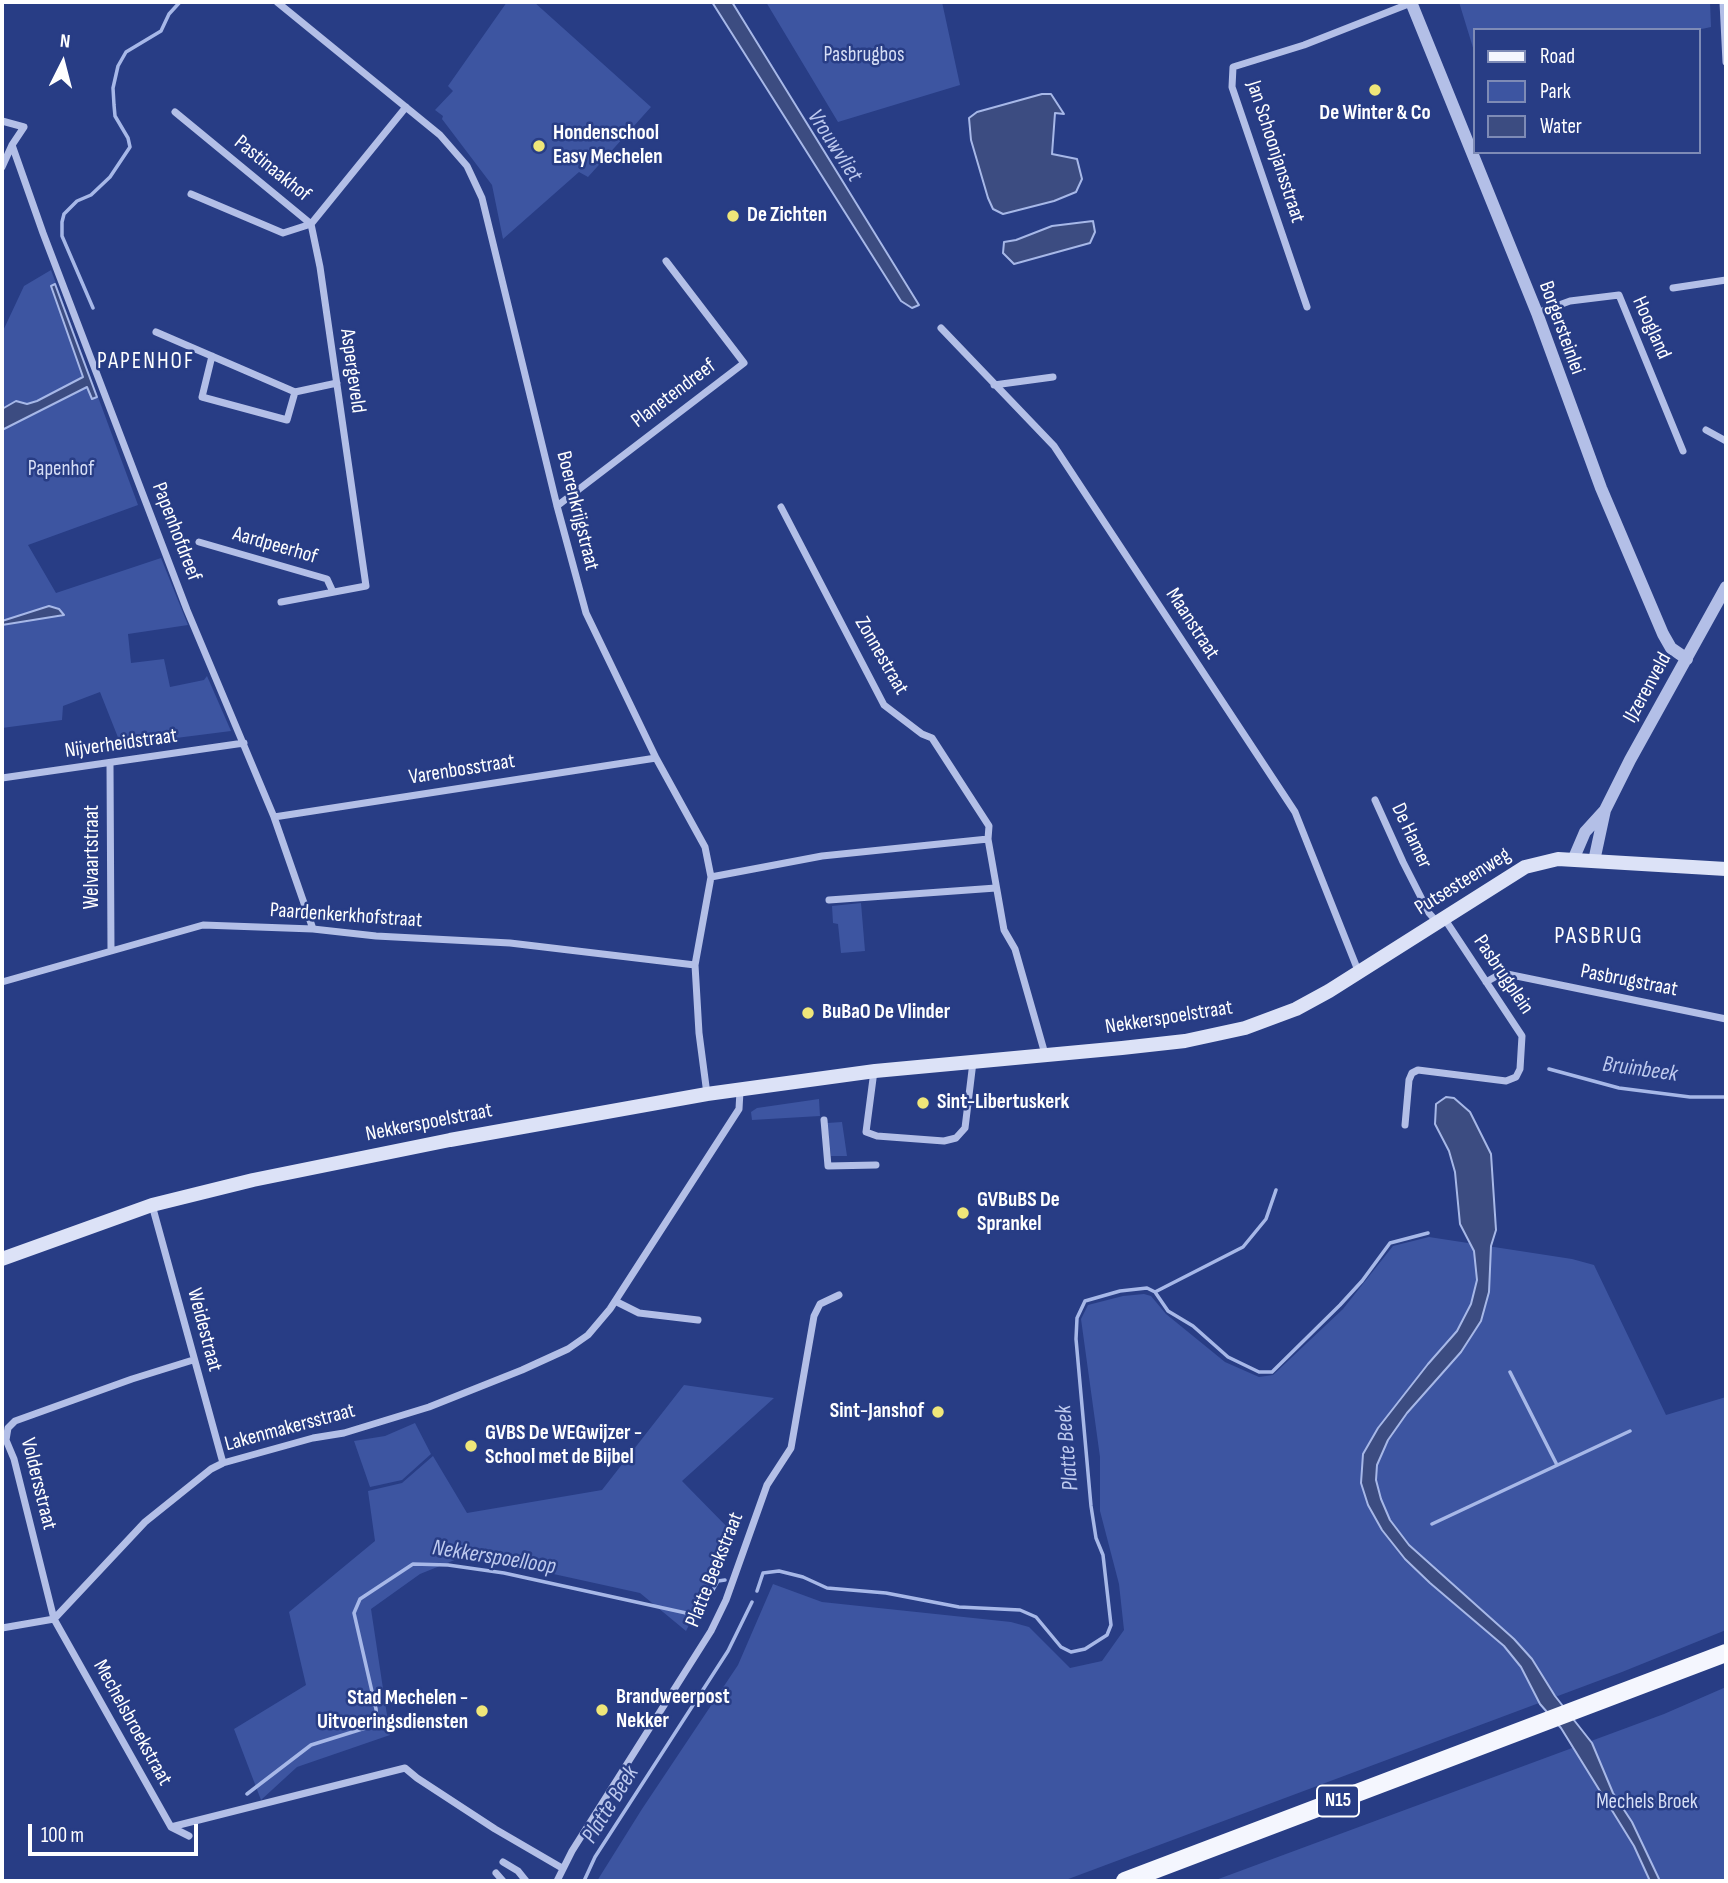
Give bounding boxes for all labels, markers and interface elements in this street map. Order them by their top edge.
north arrow [28,28,98,98]
legend [1472,28,1700,154]
text: N [59,30,71,54]
park label: Pasbrugbos [823,43,905,69]
text: Road [1540,44,1575,69]
street label: Jan Schoonjansstraat [1240,78,1310,226]
text: Park [1540,79,1571,104]
marker: De Winter & Co [1367,82,1383,98]
place label: De Winter & Co [1319,101,1431,127]
water label: Vrouwvliet [800,105,868,187]
text: Water [1540,114,1582,139]
place label: Hondenschool Easy Mechelen [553,121,662,171]
street label: Pastinaakhof [229,130,315,208]
marker: Hondenschool Easy Mechelen [531,138,547,154]
place label: De Zichten [747,203,827,229]
marker: De Zichten [725,208,741,224]
street label: Borgersteinlei [1533,278,1589,378]
street label: Hoogland [1626,293,1676,363]
street label: Aspergeveld [334,327,370,415]
district label: PAPENHOF [98,348,194,376]
street label: Planetendreef [627,354,721,434]
street label: Boerenkrijgstraat [550,449,604,573]
park label: Papenhof [28,457,94,483]
street label: Papenhofdreef [146,479,206,585]
street label: Aardpeerhof [230,522,320,570]
street label: Maanstraat [1160,584,1224,664]
street label: Zonnestraat [849,613,913,699]
street label: IJzerenveld [1618,649,1678,727]
street label: Nijverheidstraat [63,724,179,764]
street label: Varenbosstraat [407,749,517,791]
street label: De Hamer [1385,799,1437,873]
street label: Welvaartstraat [80,805,106,909]
street label: Putsesteenweg [1411,843,1515,921]
street label: Paardenkerkhofstraat [269,898,423,934]
district label: PASBRUG [1555,923,1643,951]
street label: Pasbrugplein [1467,931,1539,1019]
street label: Pasbrugstraat [1578,959,1680,1003]
street label: Nekkerspoelstraat [1104,996,1234,1040]
place label: BuBaO De Vlinder [822,1000,950,1026]
marker: BuBaO De Vlinder [800,1005,816,1021]
water label: Bruinbeek [1601,1051,1679,1089]
place label: Sint-Libertuskerk [937,1090,1069,1116]
marker: Sint-Libertuskerk [915,1095,931,1111]
street label: Nekkerspoelstraat [364,1098,494,1148]
place label: GVBuBS De Sprankel [977,1188,1060,1238]
marker: GVBuBS De Sprankel [955,1205,971,1221]
street label: Weidestraat [181,1286,227,1374]
street label: Lakenmakersstraat [222,1399,358,1457]
place label: Sint-Janshof [830,1399,924,1425]
marker: Sint-Janshof [930,1404,946,1420]
water label: Platte Beek [1051,1404,1085,1492]
place label: GVBS De WEGwijzer - School met de Bijbel [485,1421,642,1471]
street label: Voldersstraat [14,1435,62,1533]
marker: GVBS De WEGwijzer - School met de Bijbel [463,1438,479,1454]
street label: Platte Beekstraat [681,1509,749,1631]
water label: Nekkerspoelloop [430,1535,558,1581]
street label: Mechelsbroekstraat [87,1656,177,1790]
place label: Brandweerpost Nekker [616,1685,730,1735]
place label: Stad Mechelen - Uitvoeringsdiensten [317,1686,468,1736]
marker: Brandweerpost Nekker [594,1702,610,1718]
marker: Stad Mechelen - Uitvoeringsdiensten [474,1703,490,1719]
water label: Platte Beek [577,1761,645,1849]
road number: N15 [1317,1786,1359,1816]
park label: Mechels Broek [1596,1790,1698,1816]
scale bar [32,1810,201,1854]
text: 100 m [41,1823,84,1848]

